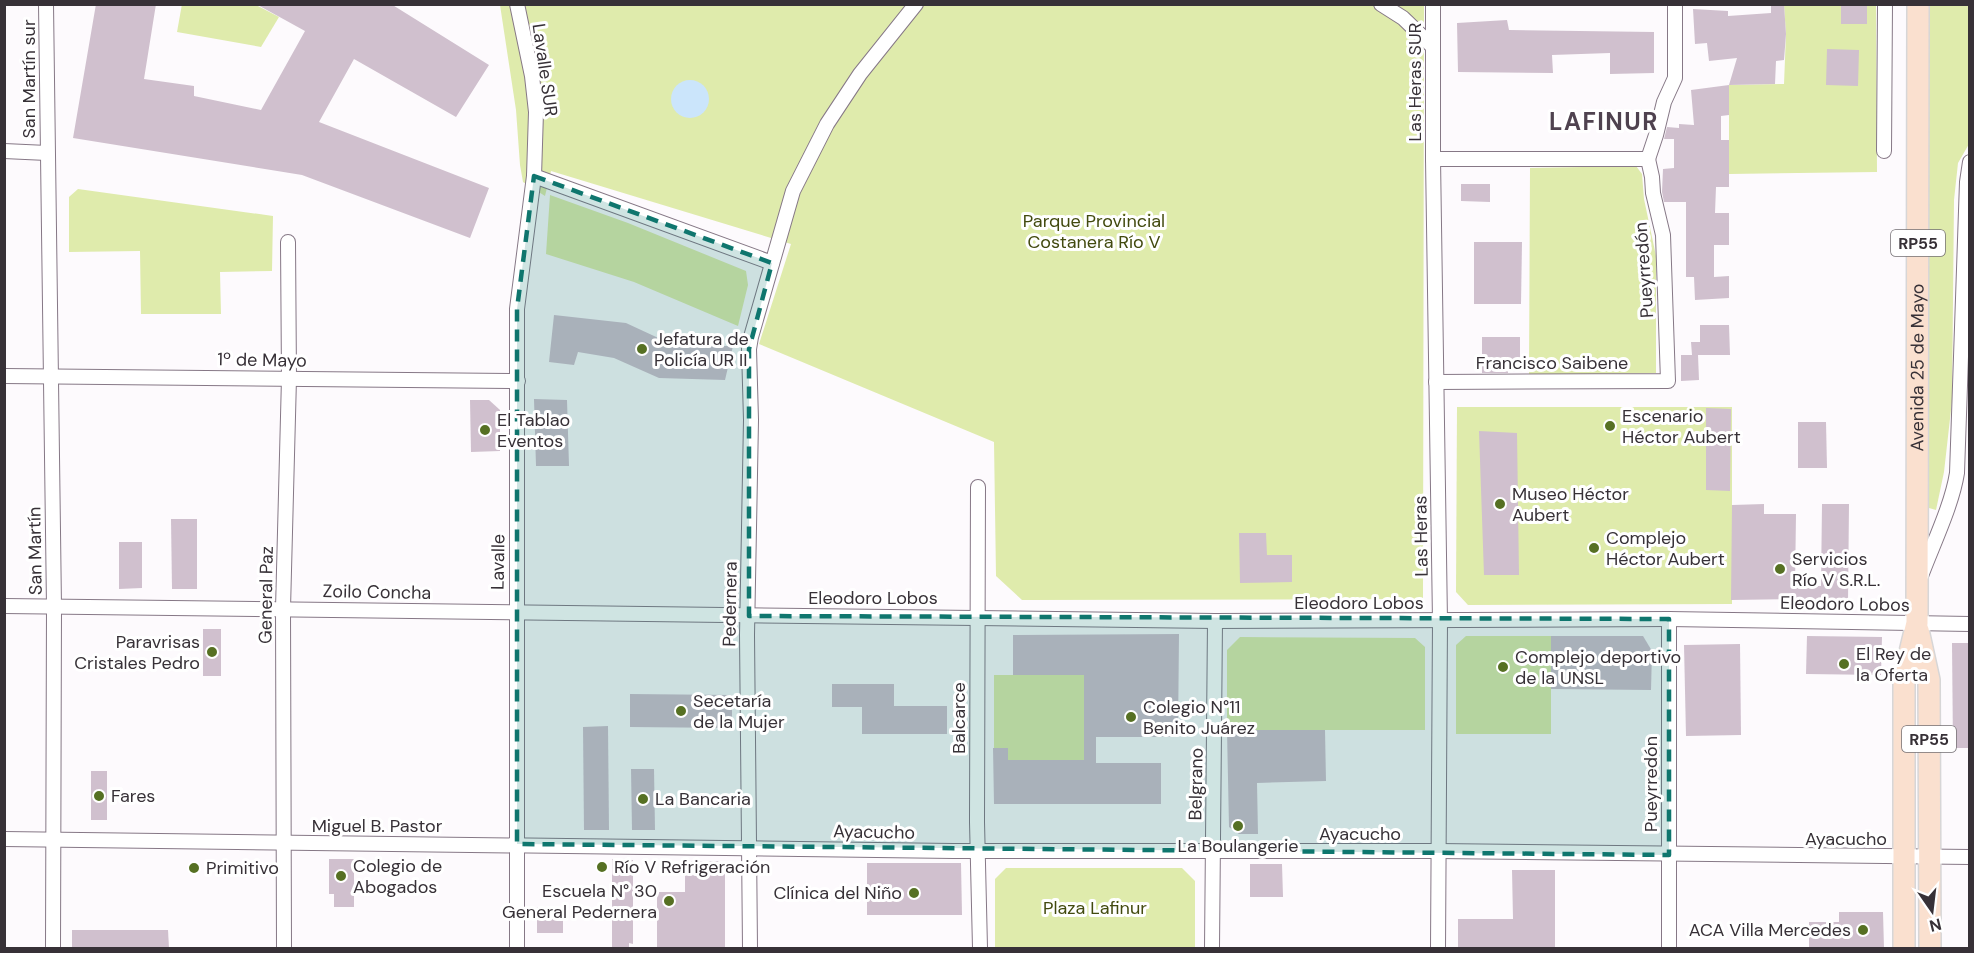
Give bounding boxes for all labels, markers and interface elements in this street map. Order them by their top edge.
street label: San Martín sur [17,19,41,139]
street label: Lavalle SUR [527,22,563,118]
street label: Las Heras SUR [1403,23,1427,141]
district label: LAFINUR [1549,106,1659,137]
park label: Parque Provincial Costanera Río V [1023,209,1165,254]
street label: Pueyrredón [1629,221,1659,319]
road number: RP55 [1891,230,1945,256]
street label: Avenida 25 de Mayo [1905,284,1930,452]
place label: Jefatura de Policía UR II [654,327,749,372]
marker: Jefatura de Policía UR II [635,342,649,356]
street label: 1º de Mayo [217,347,307,373]
street label: Francisco Saibene [1476,351,1628,375]
place label: Escenario Héctor Aubert [1622,404,1741,449]
place label: El Tablao Eventos [497,408,570,453]
marker: Escenario Héctor Aubert [1603,419,1617,433]
marker: El Tablao Eventos [478,423,492,437]
place label: Museo Héctor Aubert [1512,482,1629,527]
street label: Las Heras [1408,495,1434,577]
marker: Museo Héctor Aubert [1493,497,1507,511]
street label: San Martín [22,507,48,595]
place label: Complejo Héctor Aubert [1606,526,1725,571]
street label: Lavalle [486,534,510,590]
marker: Complejo Héctor Aubert [1587,541,1601,555]
street label: General Paz [253,546,279,644]
place label: Servicios Río V S.R.L. [1792,547,1880,592]
street label: Pedernera [717,561,743,647]
marker: Servicios Río V S.R.L. [1773,562,1787,576]
street label: Zoilo Concha [323,579,431,605]
street label: Eleodoro Lobos [808,586,938,610]
street label: Eleodoro Lobos [1294,591,1424,615]
street label: Eleodoro Lobos [1780,591,1910,617]
place label: Paravrisas Cristales Pedro [74,630,200,675]
place label: El Rey de la Oferta [1856,642,1931,687]
marker: Paravrisas Cristales Pedro [205,645,219,659]
place label: Complejo deportivo de la UNSL [1515,645,1681,690]
marker: El Rey de la Oferta [1837,657,1851,671]
marker: Complejo deportivo de la UNSL [1496,660,1510,674]
street label: Balcarce [947,682,971,754]
place label: Secetaría de la Mujer [693,689,785,734]
place label: Colegio N°11 Benito Juárez [1143,695,1255,740]
marker: Secetaría de la Mujer [674,704,688,718]
marker: Colegio N°11 Benito Juárez [1124,710,1138,724]
road number: RP55 [1902,726,1956,752]
street label: Pueyrredón [1639,736,1663,832]
street label: Belgrano [1183,747,1209,821]
place label: Fares [111,784,155,808]
place label: La Bancaria [655,787,751,811]
marker: Fares [92,789,106,803]
marker: La Bancaria [636,792,650,806]
street label: Miguel B. Pastor [312,814,443,838]
street label: Ayacucho [833,819,915,845]
marker: La Boulangerie [1231,819,1245,833]
street label: Ayacucho [1319,822,1401,846]
street label: Ayacucho [1805,827,1887,851]
place label: La Boulangerie [1177,834,1299,858]
place label: Colegio de Abogados [353,854,442,899]
place label: Río V Refrigeración [614,855,770,879]
place label: Primitivo [206,856,279,880]
marker: Río V Refrigeración [595,860,609,874]
marker: Primitivo [187,861,201,875]
marker: Colegio de Abogados [334,869,348,883]
place label: Escuela N° 30 General Pedernera [502,879,657,924]
place label: Clínica del Niño [773,881,902,905]
north arrow [1902,881,1962,941]
marker: Clínica del Niño [907,886,921,900]
marker: Escuela N° 30 General Pedernera [662,894,676,908]
park label: Plaza Lafinur [1043,896,1147,920]
text: N [1927,913,1944,937]
place label: ACA Villa Mercedes [1689,918,1851,942]
marker: ACA Villa Mercedes [1856,923,1870,937]

